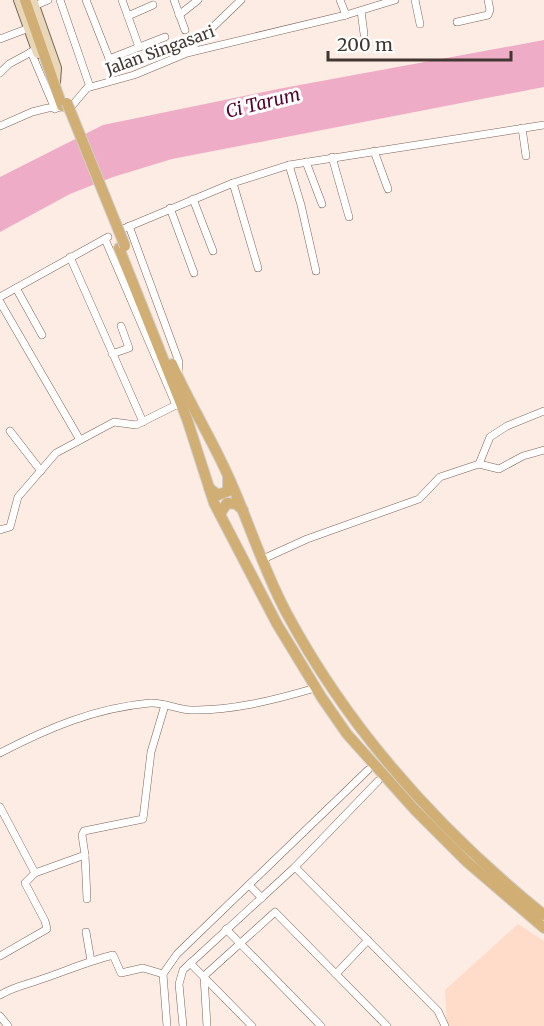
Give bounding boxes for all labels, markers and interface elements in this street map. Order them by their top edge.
street label: Jalan Singasari [102,21,217,79]
scale bar [328,24,511,62]
text: 200 m [337,33,393,56]
water label: Ci Tarum [223,82,303,123]

